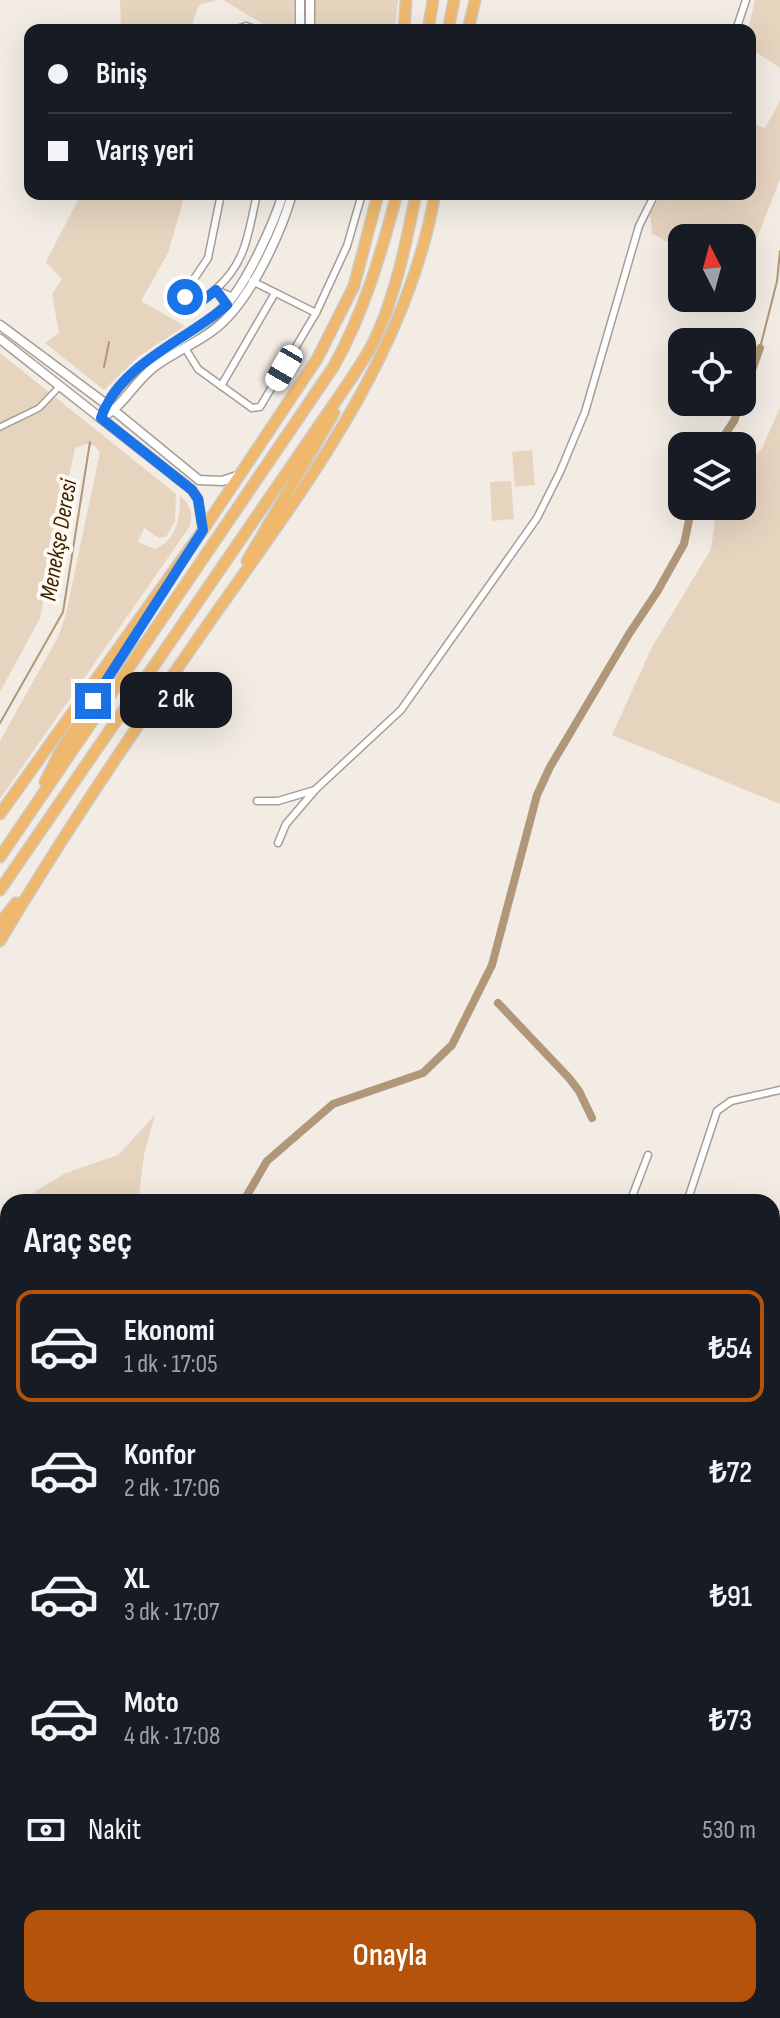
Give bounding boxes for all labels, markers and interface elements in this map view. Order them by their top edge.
text: Biniş [96,56,147,92]
text: Varış yeri [96,133,194,169]
north arrow [668,224,756,312]
map controls [668,224,756,520]
route start [167,279,203,315]
button: locate [668,328,756,416]
car [262,341,306,395]
button: layers [668,432,756,520]
water label: Menekşe Deresi [34,477,84,603]
callout: 2 dk [121,673,233,729]
route end [75,683,111,719]
text: 2 dk [158,684,194,715]
text: Araç seç [24,1220,132,1263]
icon: car [28,1310,100,1382]
text: Ekonomi [124,1313,215,1349]
text: ₺54 [709,1331,752,1367]
text: 1 dk · 17:05 [124,1349,218,1380]
icon: car [28,1434,100,1506]
text: Konfor [124,1437,196,1473]
text: ₺72 [709,1455,752,1491]
text: 2 dk · 17:06 [124,1473,220,1504]
icon: car [28,1558,100,1630]
text: XL [124,1561,150,1597]
text: ₺91 [710,1579,752,1615]
text: 3 dk · 17:07 [124,1597,219,1628]
icon: car [28,1682,100,1754]
text: Moto [124,1685,179,1721]
text: ₺73 [709,1703,752,1739]
text: 4 dk · 17:08 [124,1721,220,1752]
icon: cash [24,1808,68,1852]
text: Nakit [88,1812,141,1848]
text: 530 m [702,1815,756,1846]
button: Onayla [24,1910,756,2002]

